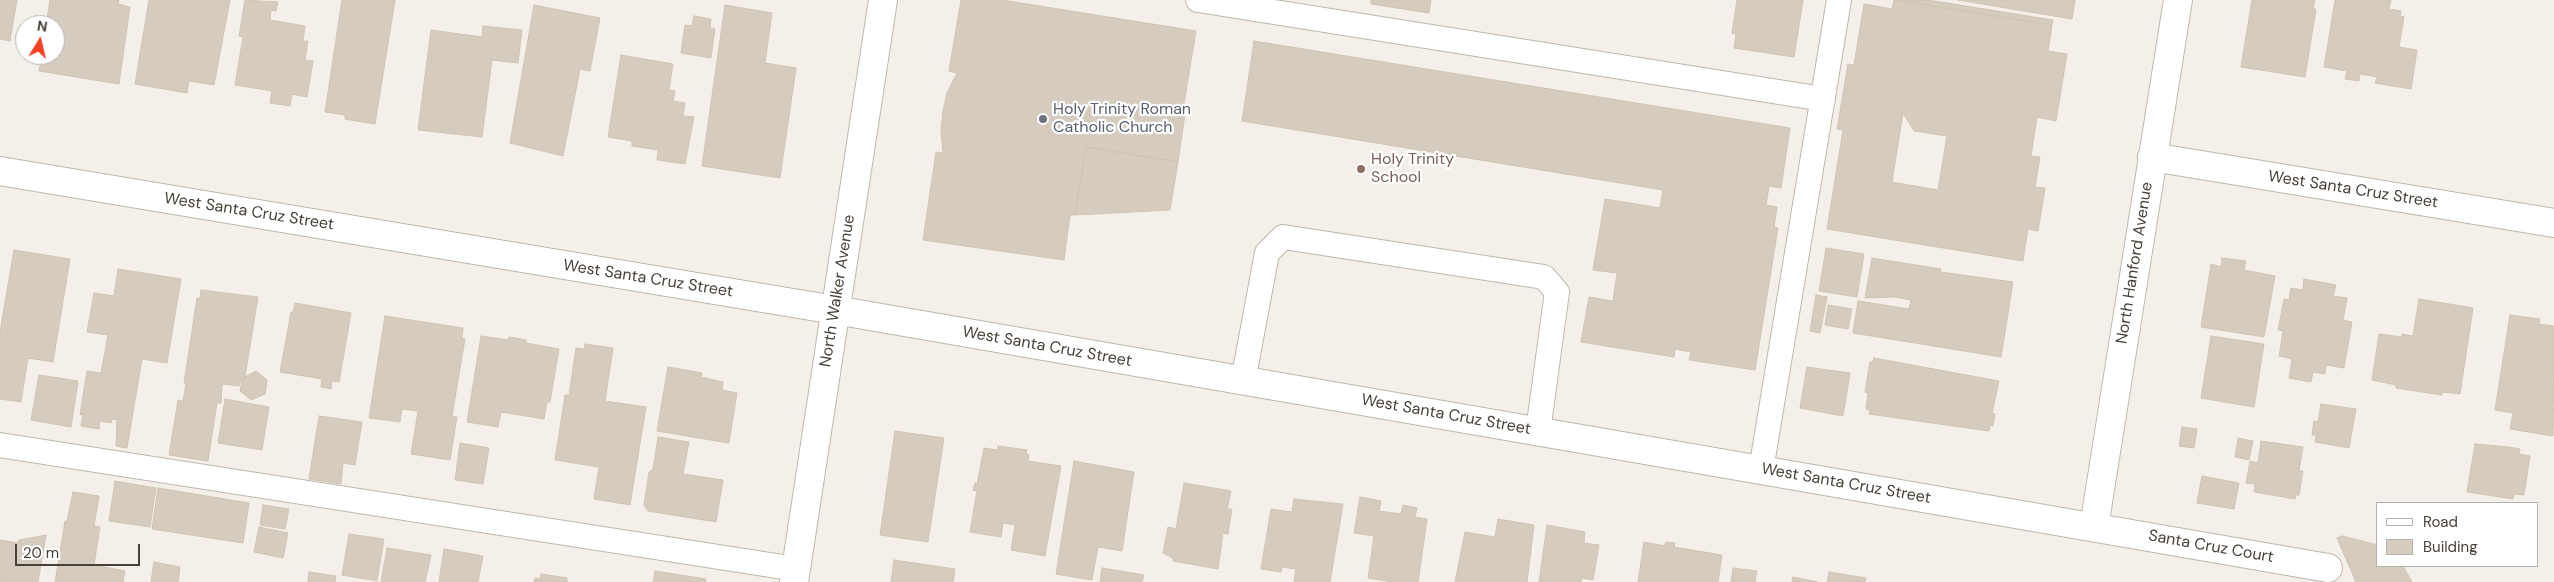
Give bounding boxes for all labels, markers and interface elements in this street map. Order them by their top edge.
north arrow [15,15,65,65]
text: N [36,16,49,36]
place label: Holy Trinity Roman Catholic Church [1053,100,1191,138]
marker: Holy Trinity Roman Catholic Church [1037,113,1049,125]
place label: Holy Trinity School [1371,150,1454,188]
marker: Holy Trinity School [1355,163,1367,175]
street label: West Santa Cruz Street [2267,167,2439,213]
street label: North Hanford Avenue [2113,181,2157,345]
street label: West Santa Cruz Street [163,189,335,235]
street label: North Walker Avenue [816,213,860,369]
street label: West Santa Cruz Street [562,256,734,302]
street label: West Santa Cruz Street [961,323,1133,371]
street label: West Santa Cruz Street [1360,391,1532,439]
street label: West Santa Cruz Street [1760,460,1932,508]
legend [2376,502,2539,567]
text: Road [2423,512,2458,532]
street label: Santa Cruz Court [2147,527,2275,567]
scale bar [18,534,142,566]
text: Building [2423,537,2478,557]
text: 20 m [23,543,59,563]

